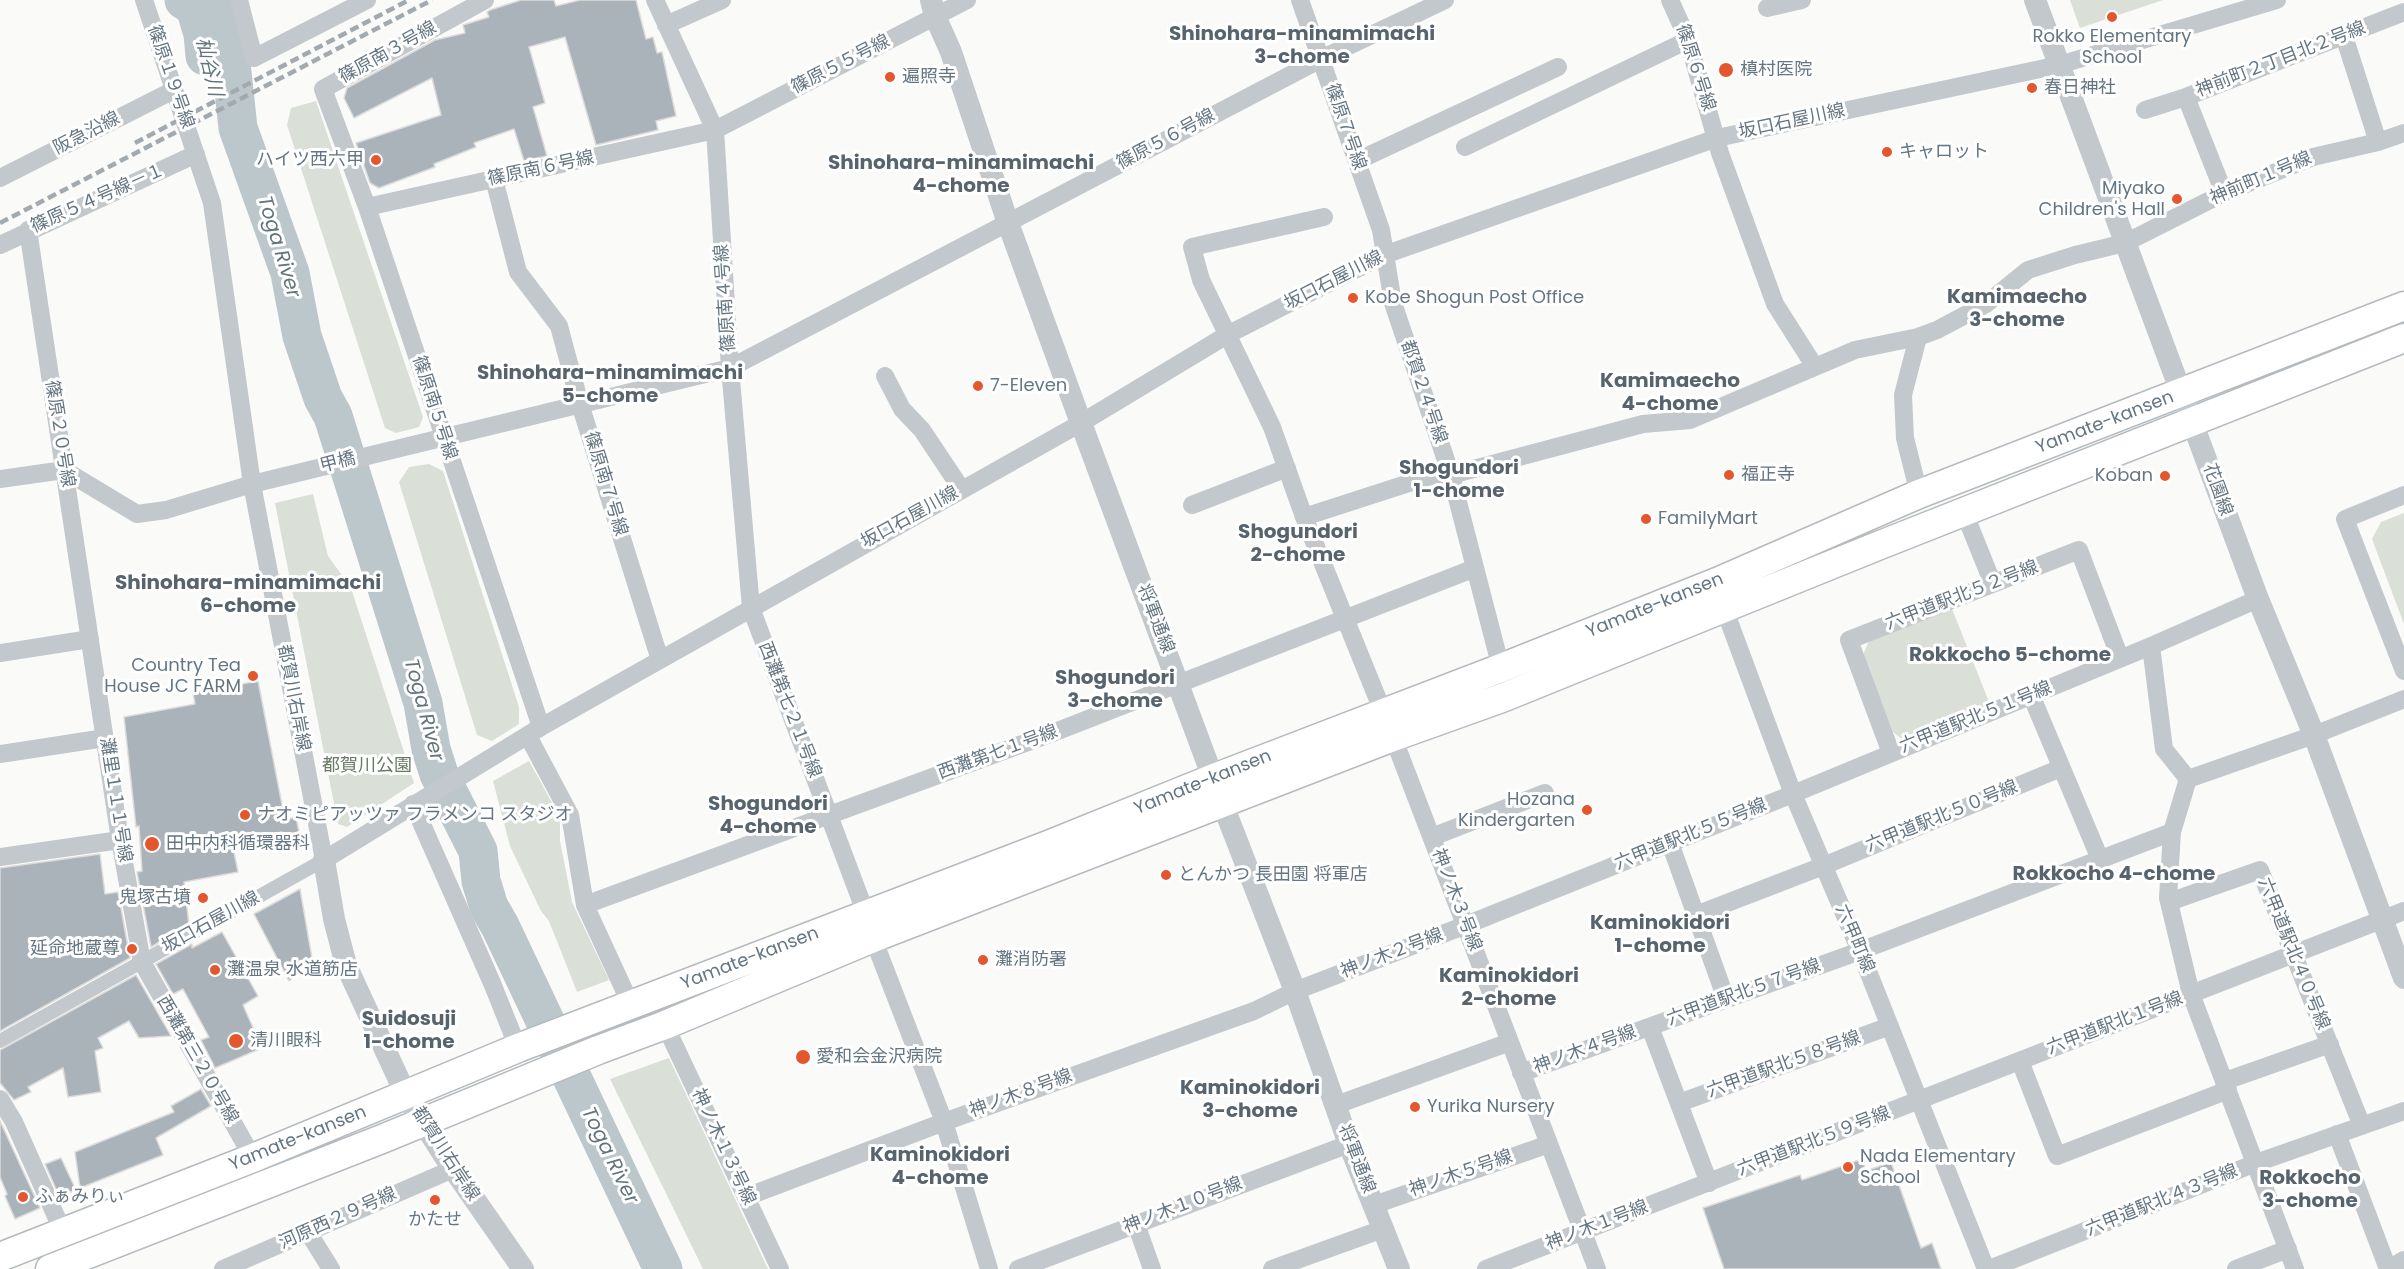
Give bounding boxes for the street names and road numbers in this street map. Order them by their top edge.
street label: 篠原南３号線 [336,17,440,89]
street label: 神前町２丁目北２号線 [2193,18,2369,102]
street label: 篠原１９号線 [142,22,198,132]
street label: 篠原６号線 [1671,22,1719,114]
street label: 篠原５５号線 [788,31,894,99]
street label: 篠原７号線 [1320,81,1370,173]
street label: 坂口石屋川線 [1737,100,1847,144]
street label: 篠原５６号線 [1113,105,1219,175]
street label: 阪急沿線 [50,108,124,160]
street label: 篠原南６号線 [486,147,596,191]
street label: 神前町１号線 [2207,148,2315,210]
street label: 篠原５４号線－１ [28,160,168,238]
street label: 篠原南４号線 [711,243,741,353]
street label: 坂口石屋川線 [1281,247,1387,315]
street label: 都賀２４号線 [1395,337,1451,447]
street label: 篠原南５号線 [407,353,461,463]
street label: 篠原２０号線 [40,379,78,489]
street label: Yamate-kansen [2033,387,2177,459]
street label: 篠原南７号線 [579,429,631,539]
street label: 甲橋 [318,448,358,478]
street label: 花園線 [2198,461,2236,519]
street label: 坂口石屋川線 [858,482,962,554]
street label: 六甲道駅北５２号線 [1883,557,2041,635]
street label: Yamate-kansen [1583,569,1727,643]
street label: 将軍通線 [1132,582,1178,656]
street label: 西灘第七２１号線 [753,639,825,781]
street label: 都賀川右岸線 [272,643,314,753]
street label: 六甲道駅北５１号線 [1897,678,2055,758]
street label: 西灘第七１号線 [935,721,1061,785]
street label: 灘里１１１号線 [94,736,136,864]
street label: Yamate-kansen [1131,746,1275,820]
street label: 六甲道駅北５０号線 [1863,777,2021,857]
street label: 六甲道駅北５５号線 [1612,795,1770,875]
street label: 神ノ木３号線 [1427,846,1485,954]
street label: 六甲道駅北４０号線 [2253,875,2333,1033]
street label: 坂口石屋川線 [159,887,263,959]
street label: 六甲町線 [1830,902,1878,976]
street label: Yamate-kansen [678,923,822,995]
street label: 神ノ木２号線 [1338,925,1446,983]
street label: 六甲道駅北５７号線 [1664,955,1824,1031]
street label: 六甲道駅北１号線 [2044,988,2186,1060]
street label: 西灘第三２０号線 [152,992,242,1128]
street label: 神ノ木４号線 [1531,1021,1639,1079]
street label: 六甲道駅北５８号線 [1704,1027,1864,1103]
street label: 神ノ木８号線 [967,1065,1075,1123]
street label: 神ノ木１３号線 [687,1085,759,1209]
street label: Yamate-kansen [226,1102,370,1176]
street label: 都賀川右岸線 [407,1103,483,1205]
street label: 六甲道駅北５９号線 [1735,1103,1893,1181]
street label: 将軍通線 [1333,1122,1379,1196]
street label: 神ノ木５号線 [1406,1146,1516,1202]
street label: 六甲道駅北４３号線 [2083,1161,2241,1241]
street label: 神ノ木１０号線 [1120,1173,1246,1239]
street label: 河原西２９号線 [276,1184,400,1254]
street label: 神ノ木１号線 [1543,1197,1651,1255]

